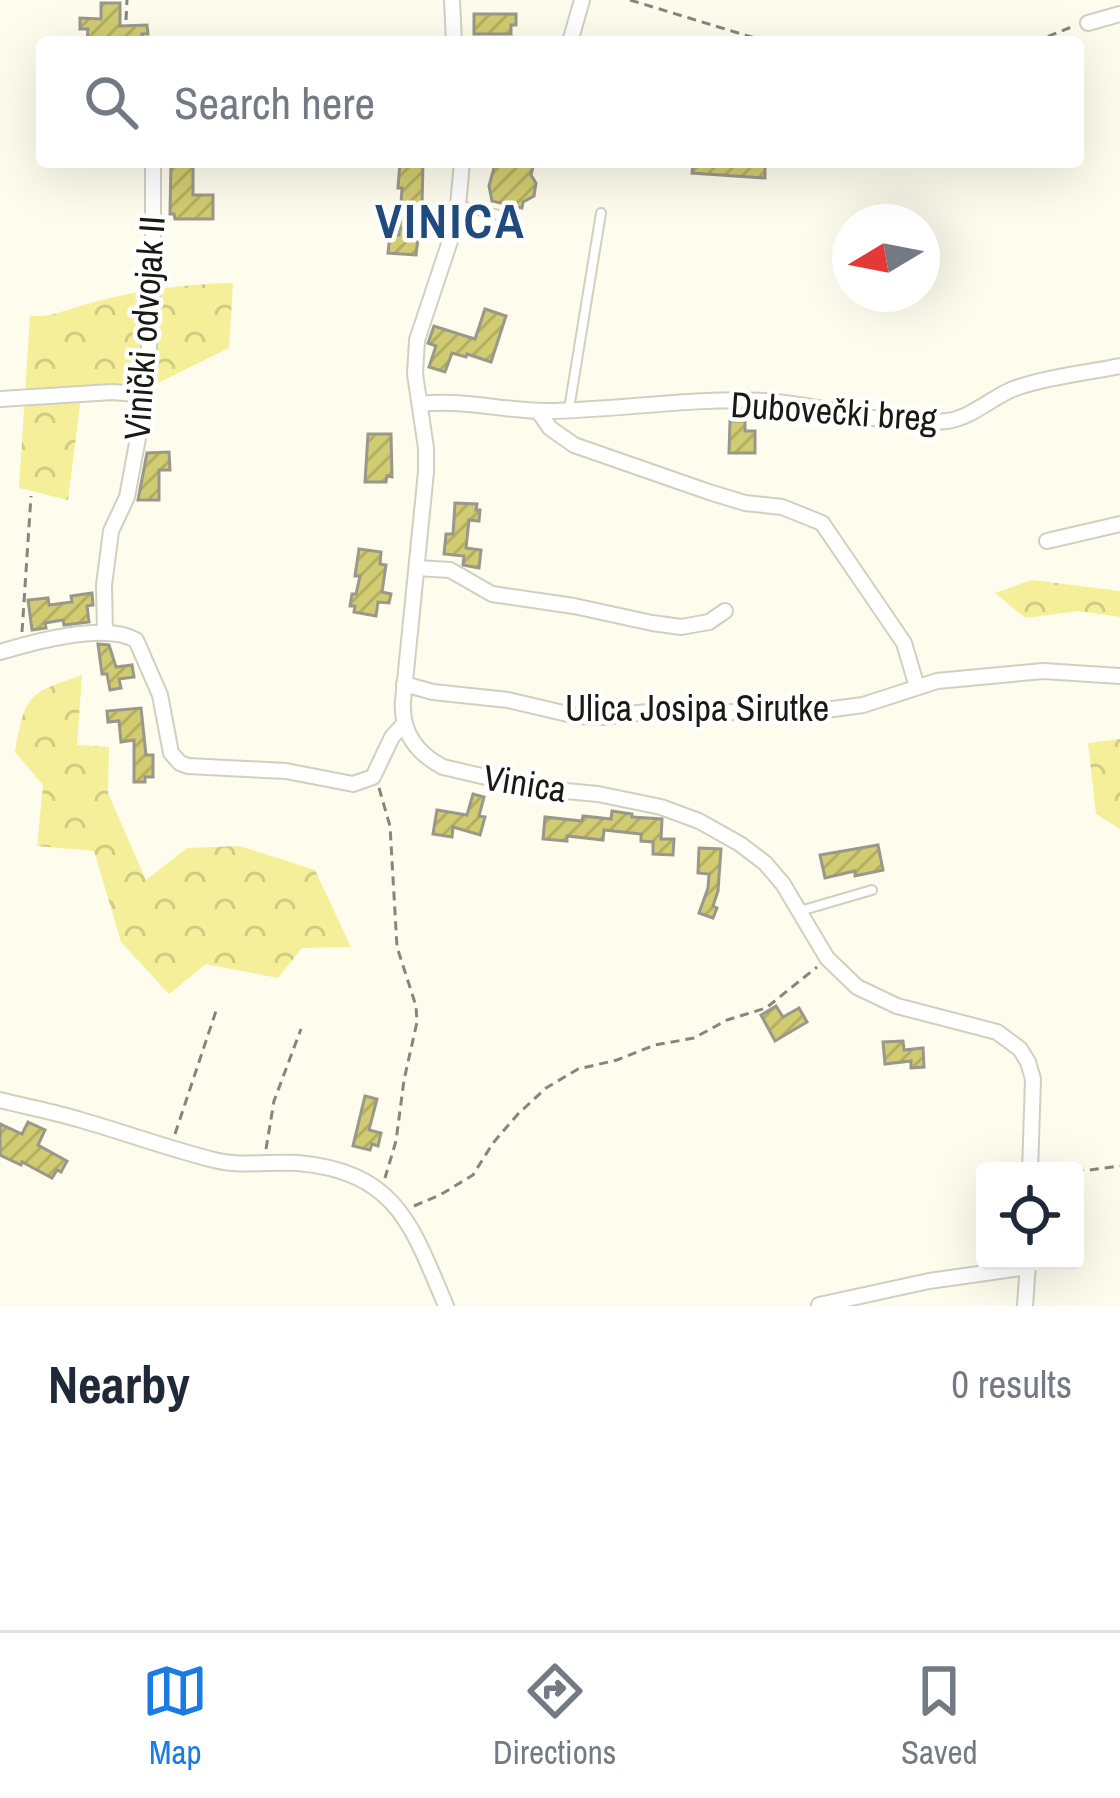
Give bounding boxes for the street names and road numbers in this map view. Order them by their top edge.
street label: Vinički odvojak II [112,214,176,442]
street label: Dubovečki breg [729,380,939,442]
street label: Ulica Josipa Sirutke [565,684,829,732]
street label: Vinica [480,753,570,813]

